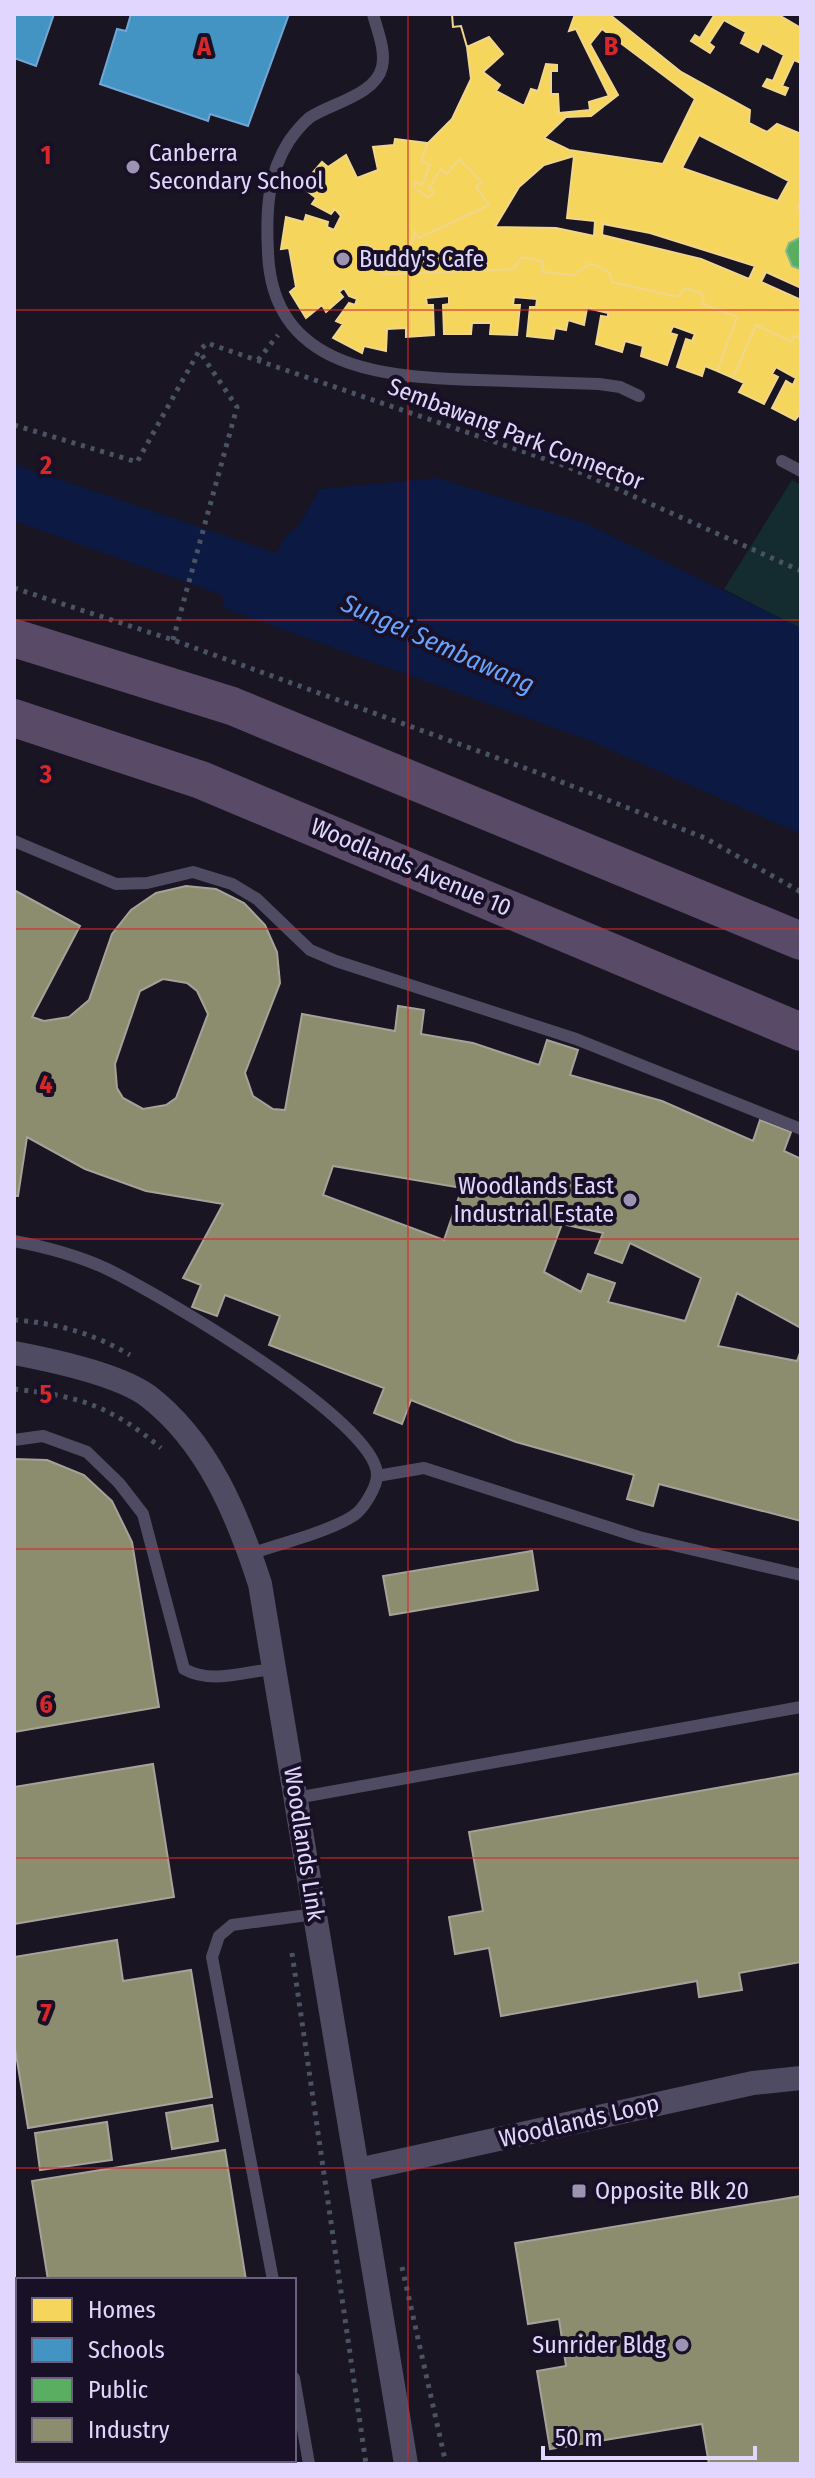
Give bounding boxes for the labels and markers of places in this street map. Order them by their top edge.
place label: Canberra Secondary School [149,139,324,195]
marker: Canberra Secondary School [124,158,142,176]
place label: Buddy's Cafe [359,245,484,273]
marker: Buddy's Cafe [334,250,352,268]
place label: Woodlands East Industrial Estate [453,1172,614,1228]
marker: Woodlands East Industrial Estate [621,1191,639,1209]
place label: Opposite Blk 20 [595,2177,749,2205]
marker: Opposite Blk 20 [570,2182,588,2200]
place label: Sunrider Bldg [532,2331,667,2359]
marker: Sunrider Bldg [673,2336,691,2354]

